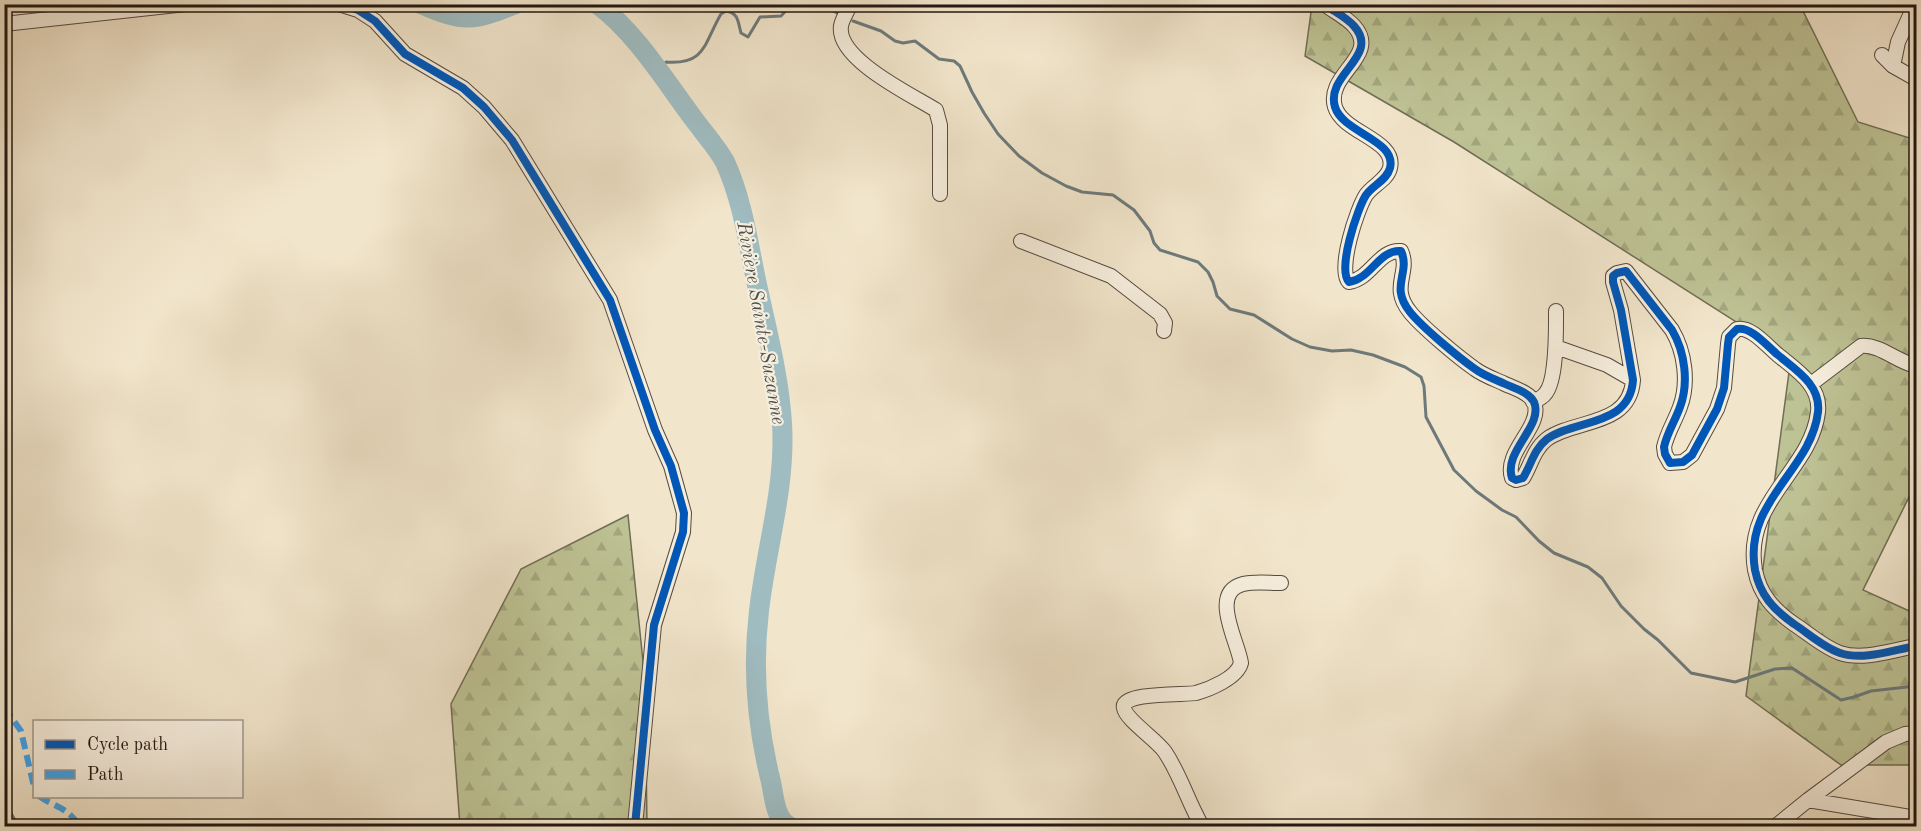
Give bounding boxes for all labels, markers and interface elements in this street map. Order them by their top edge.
water label: Rivière Sainte-Suzanne [732,219,788,426]
legend [33,720,243,798]
text: Cycle path [87,736,168,754]
text: Path [87,766,124,784]

